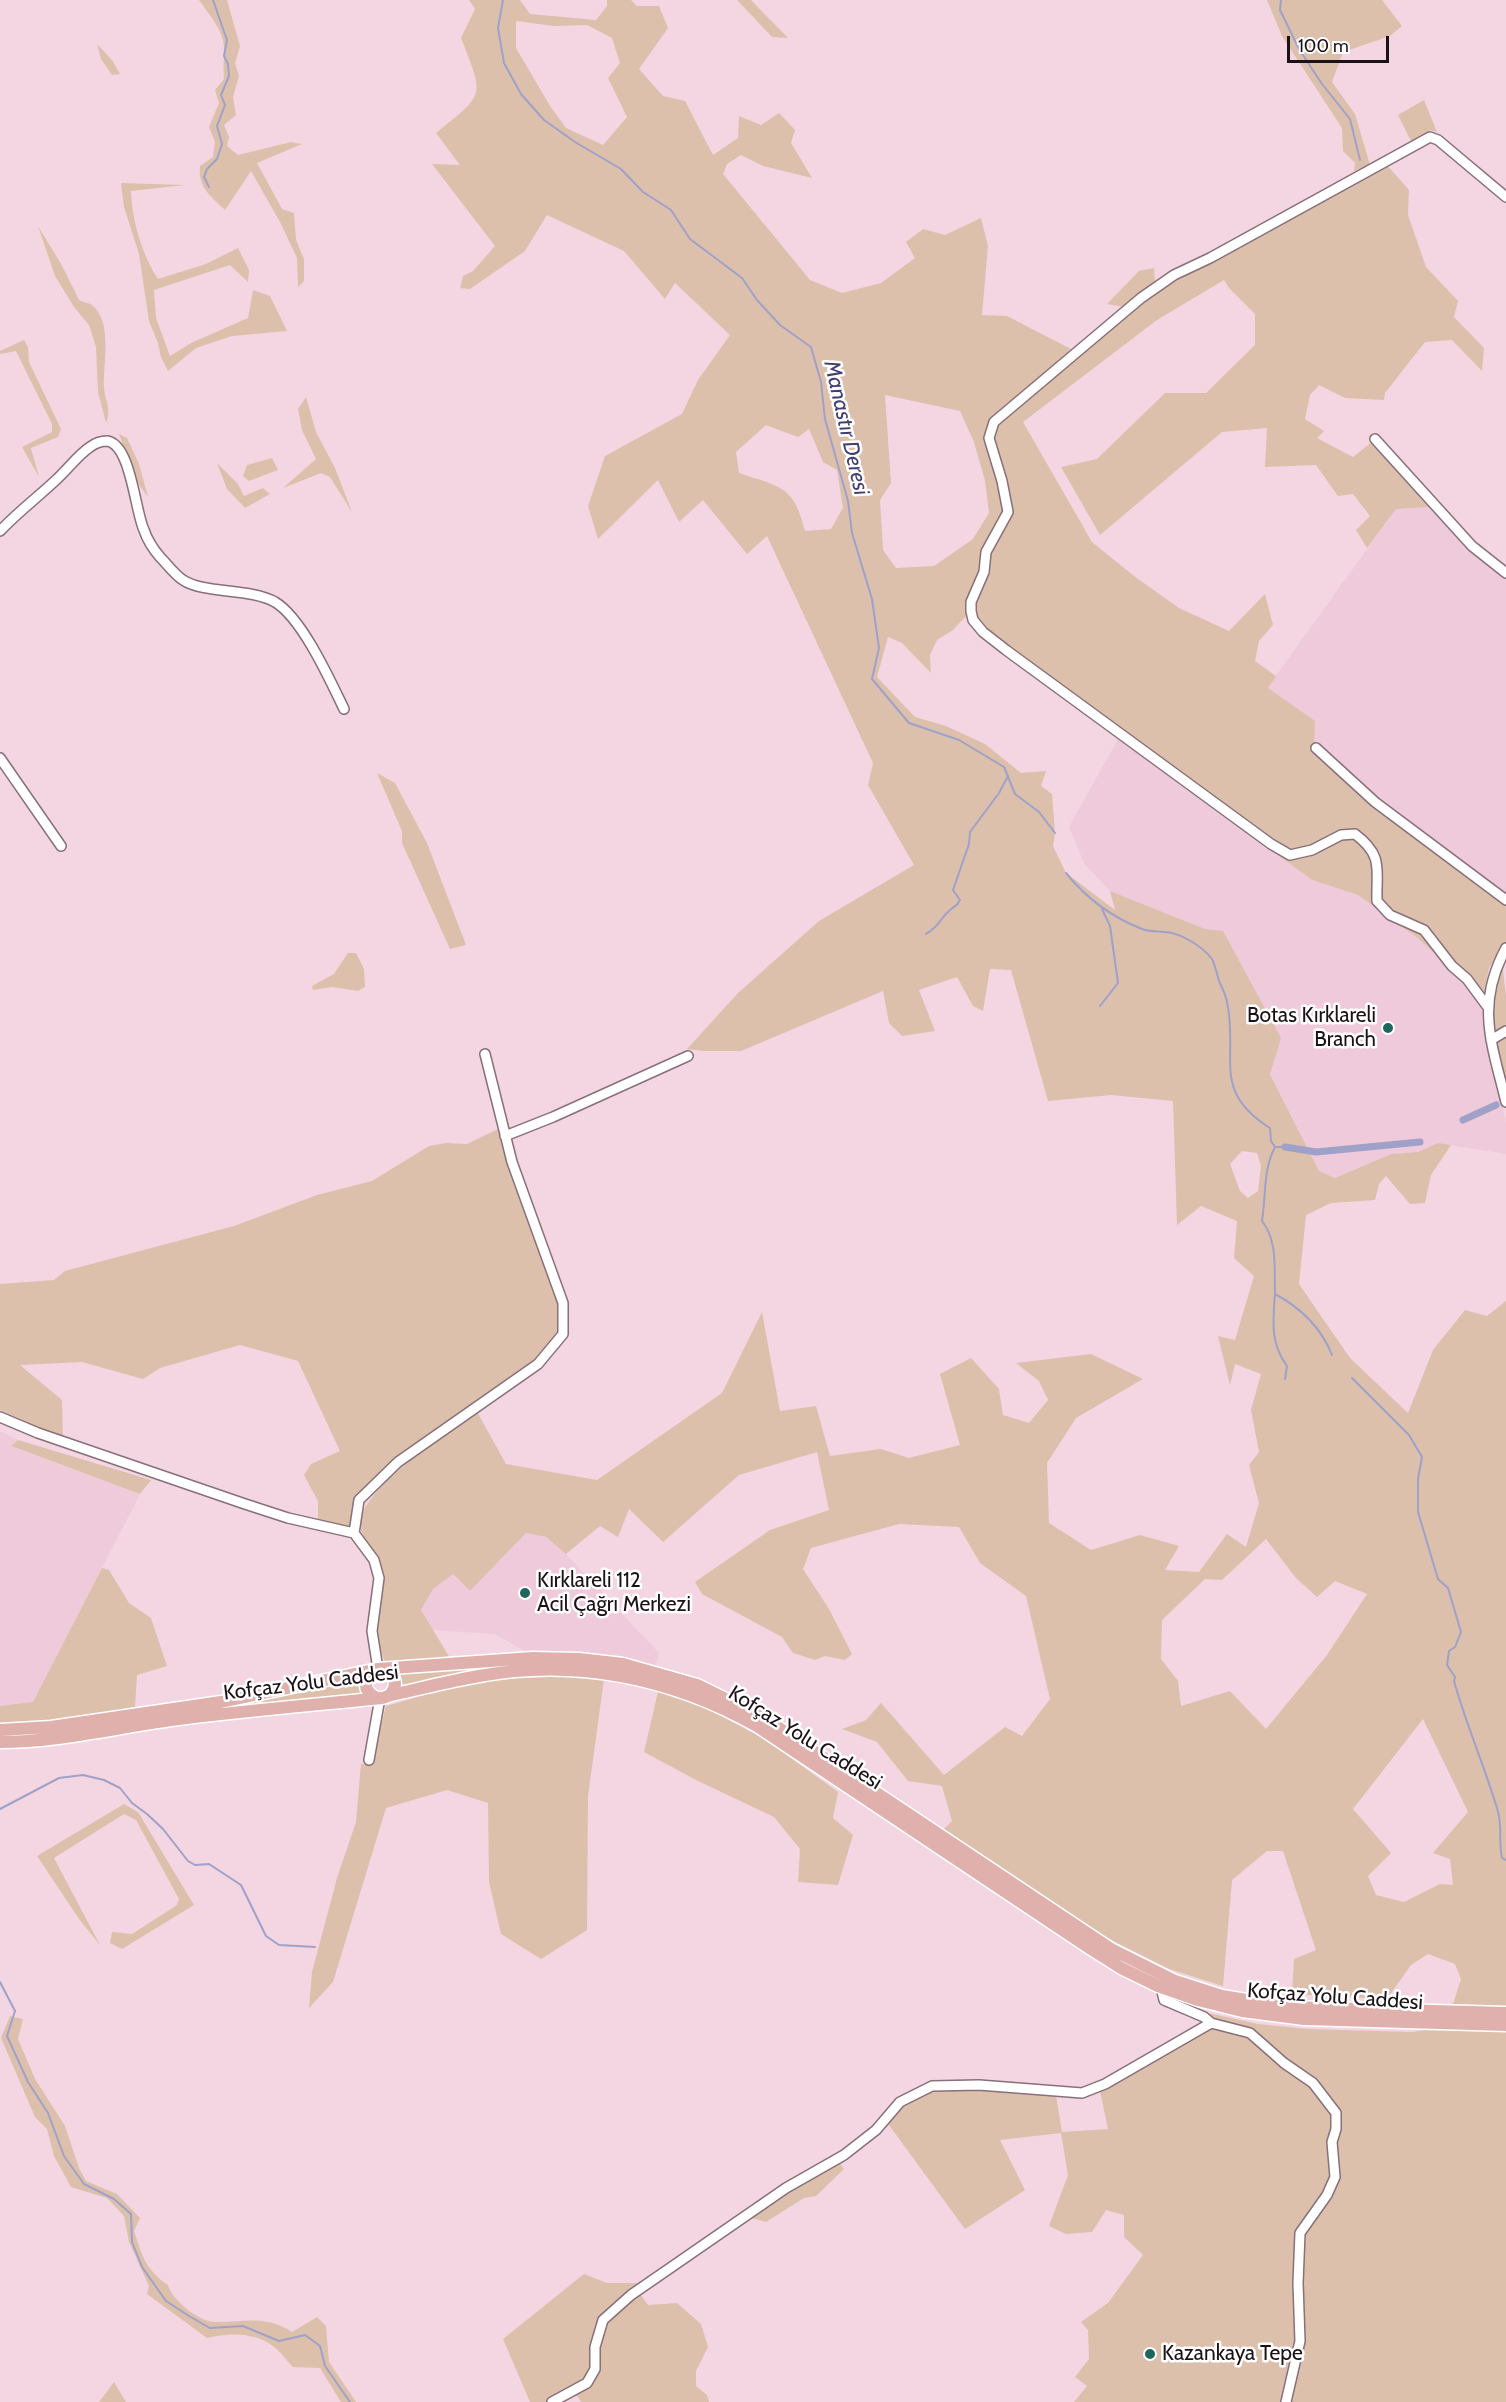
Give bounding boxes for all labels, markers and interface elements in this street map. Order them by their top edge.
scale bar [1290,24,1392,62]
text: 100 m [1298,35,1349,57]
water label: Manastır Deresi [818,358,874,498]
place label: Botas Kırklareli Branch [1247,1003,1376,1053]
marker: Botas Kırklareli Branch [1381,1021,1395,1035]
place label: Kırklareli 112 Acil Çağrı Merkezi [537,1568,691,1618]
marker: Kırklareli 112 Acil Çağrı Merkezi [518,1586,532,1600]
street label: Kofçaz Yolu Caddesi [222,1660,400,1706]
street label: Kofçaz Yolu Caddesi [724,1681,886,1795]
street label: Kofçaz Yolu Caddesi [1246,1978,1424,2016]
place label: Kazankaya Tepe [1162,2341,1303,2367]
marker: Kazankaya Tepe [1143,2347,1157,2361]

